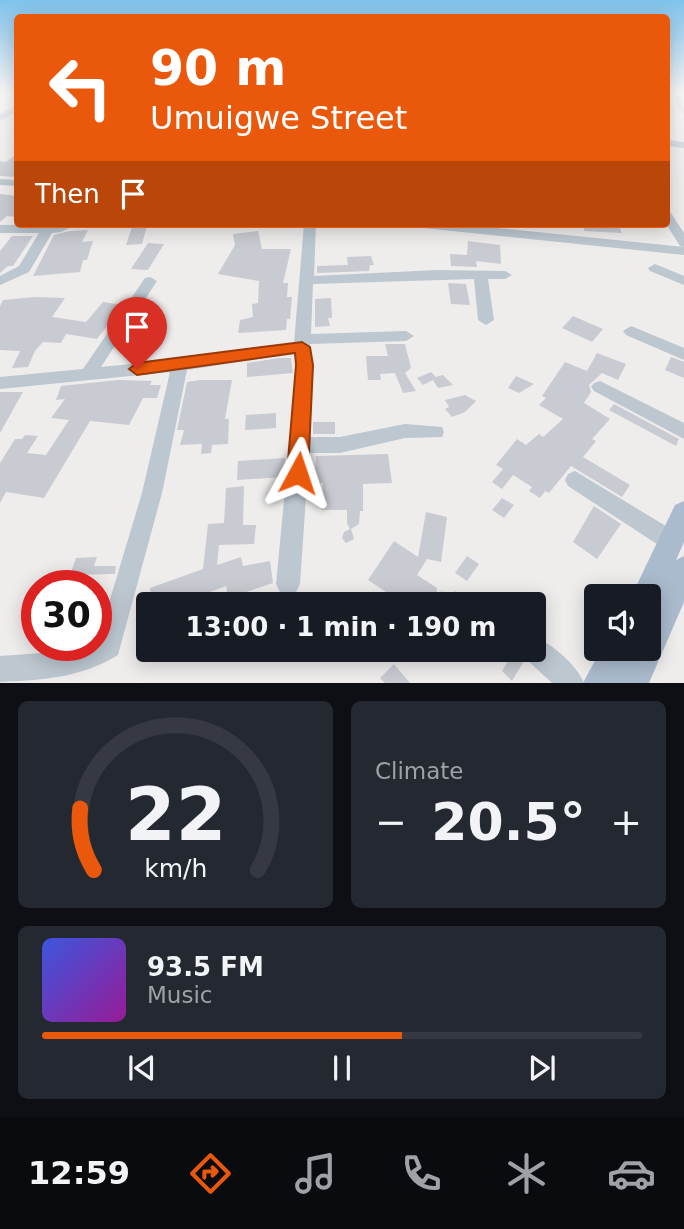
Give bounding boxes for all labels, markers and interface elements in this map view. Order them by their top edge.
text: 90 m [150,40,286,97]
icon: left [35,42,126,133]
text: Umuigwe Street [150,99,407,137]
icon: arrive [114,175,152,213]
text: Then [35,179,100,209]
pin [107,297,167,369]
icon: arrive [118,308,156,346]
position arrow [261,436,335,510]
speed limit sign: 30 [21,570,112,661]
map controls [584,584,661,661]
button: sound [584,584,661,661]
text: 13:00 · 1 min · 190 m [186,612,496,642]
text: Climate [375,758,464,784]
text: 22 [125,773,226,858]
text: 20.5° [431,792,586,852]
text: − [375,800,407,844]
text: + [610,800,642,844]
text: km/h [144,854,207,883]
text: 93.5 FM [147,952,264,982]
text: Music [147,982,212,1008]
icon: previous [123,1049,161,1087]
icon: pause [323,1049,361,1087]
icon: next [523,1049,561,1087]
icon: directions [186,1149,235,1198]
icon: music [291,1149,340,1198]
icon: phone [397,1149,446,1198]
icon: climate [502,1149,551,1198]
icon: car [607,1149,656,1198]
text: 12:59 [28,1154,130,1192]

